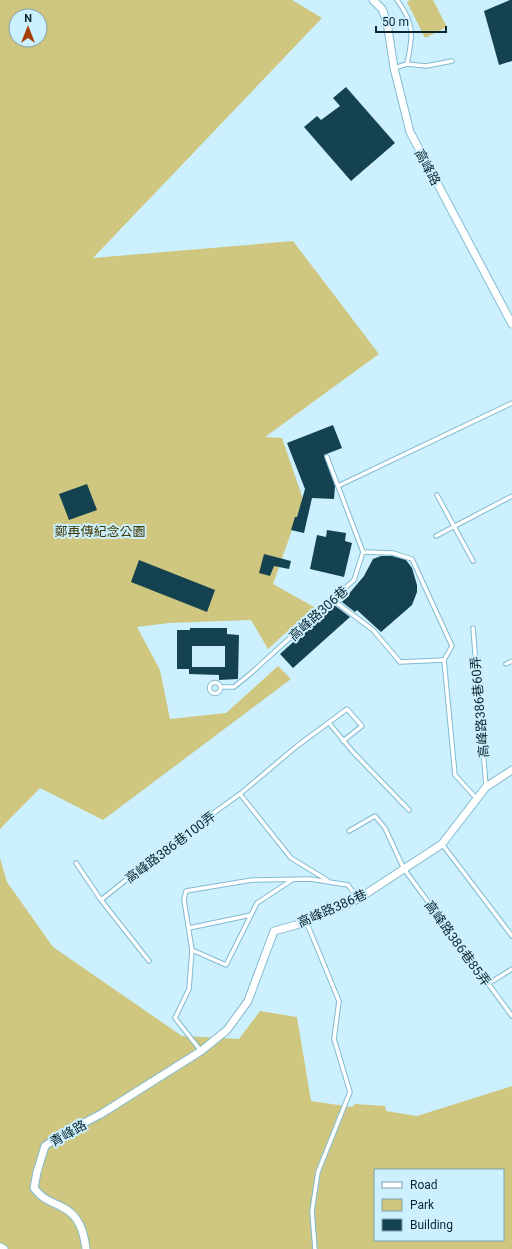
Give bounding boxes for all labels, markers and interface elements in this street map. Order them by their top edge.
north arrow [8,8,48,48]
scale bar [376,8,446,34]
text: N [24,12,32,25]
text: 50 m [382,15,409,29]
street label: 高峰路 [412,146,443,188]
park label: 鄭再傳紀念公園 [54,524,146,539]
street label: 高峰路306巷 [286,583,351,644]
street label: 高峰路386巷60弄 [468,656,491,758]
street label: 高峰路386巷100弄 [122,809,218,886]
street label: 高峰路386巷 [295,887,369,930]
street label: 高峰路386巷85弄 [422,898,494,989]
street label: 青峰路 [48,1117,89,1150]
legend [374,1169,504,1241]
text: Road [410,1178,438,1192]
text: Park [410,1198,435,1212]
text: Building [410,1218,453,1232]

